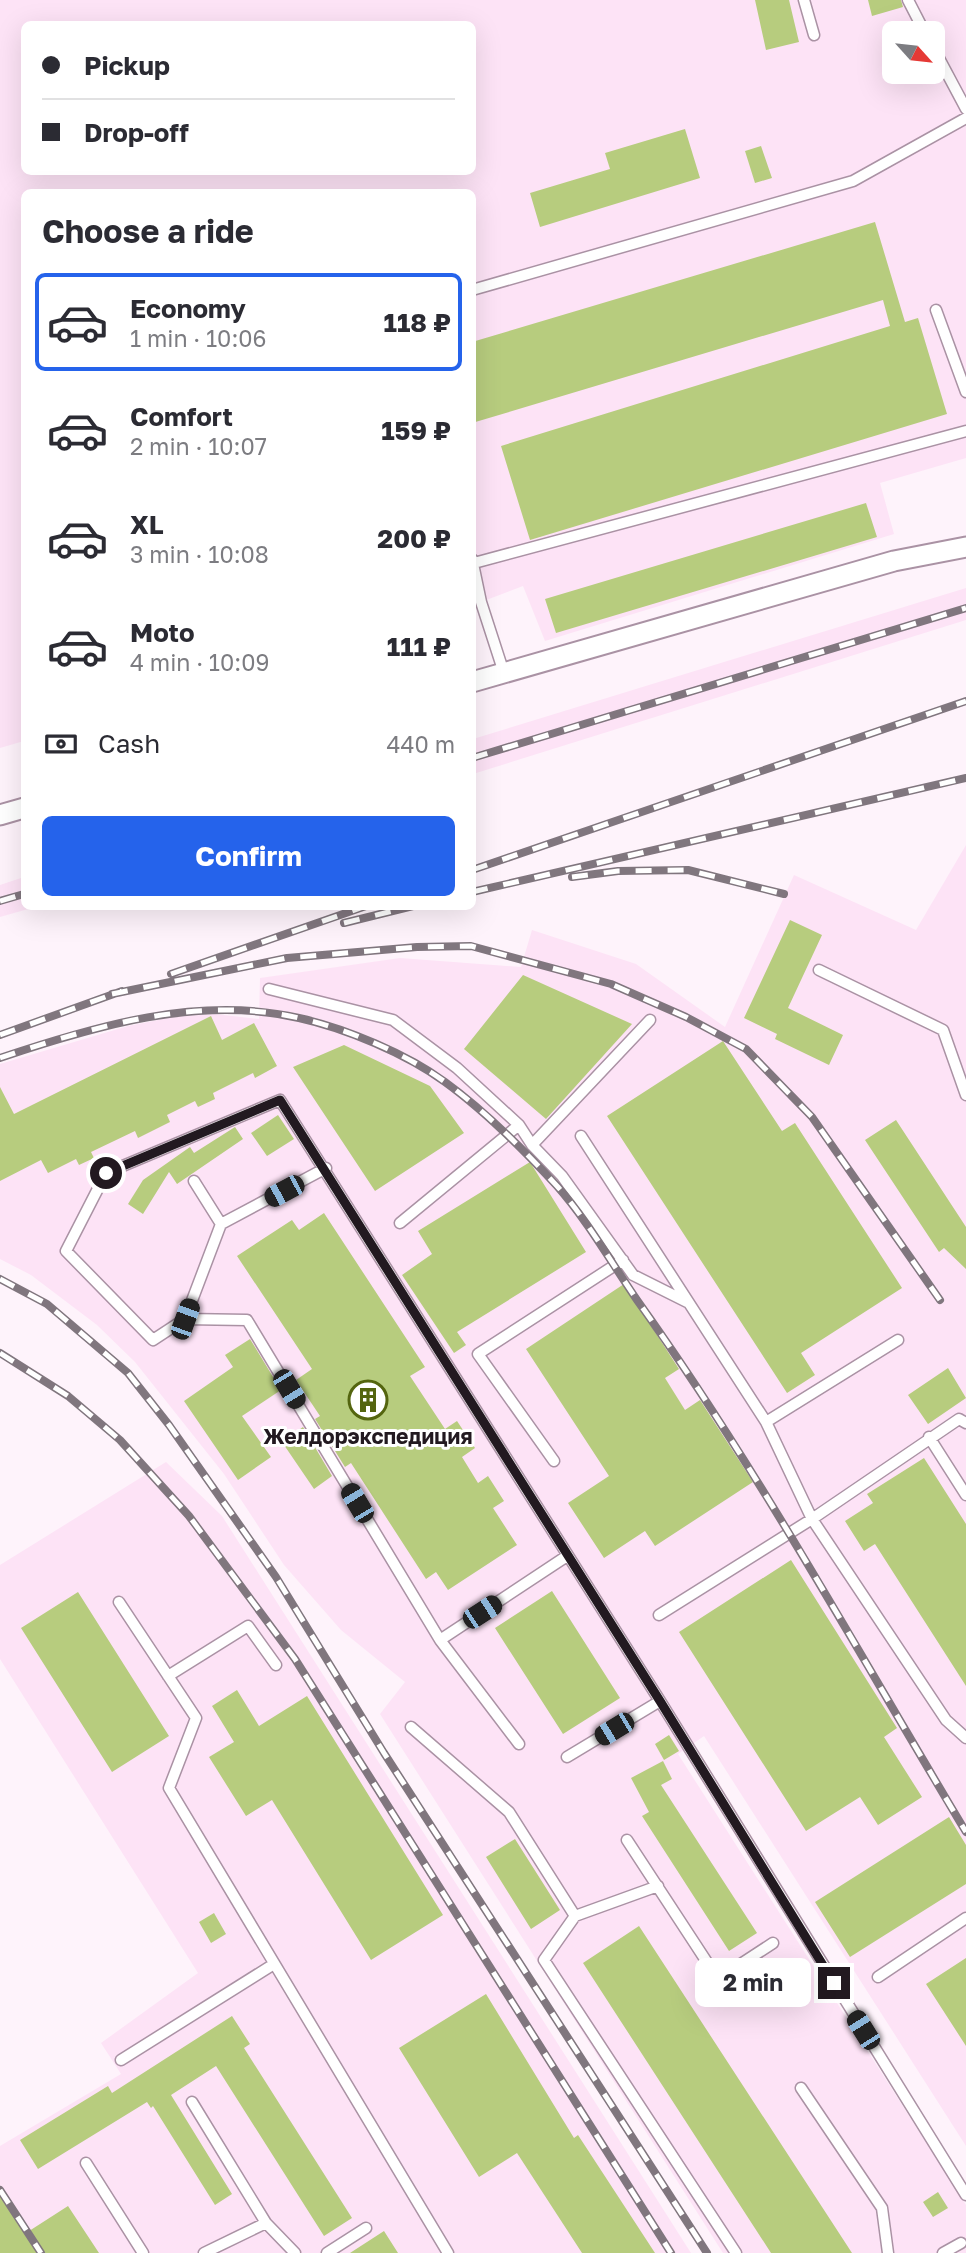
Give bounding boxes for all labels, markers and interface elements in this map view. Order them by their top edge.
north arrow [882,21,945,84]
map controls [882,21,945,84]
text: Pickup [84,50,170,81]
text: Drop-off [84,117,189,148]
text: Choose a ride [42,212,254,250]
icon: car [46,291,109,354]
text: Economy [130,293,246,324]
text: 118 ₽ [384,307,451,338]
text: 1 min · 10:06 [130,324,266,352]
icon: car [46,399,109,462]
text: Comfort [130,401,233,432]
text: 159 ₽ [381,415,451,446]
text: 2 min · 10:07 [130,432,267,460]
icon: car [46,507,109,570]
text: XL [130,509,164,540]
text: 200 ₽ [377,523,451,554]
text: 3 min · 10:08 [130,540,269,568]
icon: car [46,615,109,678]
text: Moto [130,617,195,648]
text: 111 ₽ [387,631,451,662]
text: 4 min · 10:09 [130,648,269,676]
icon: cash [42,725,80,763]
text: Cash [98,728,160,759]
text: 440 m [387,730,455,758]
button: Confirm [42,816,455,896]
route start [90,1157,122,1189]
car [261,1172,308,1210]
car [168,1296,203,1342]
car [270,1366,309,1412]
building icon: Желдорэкспедиция [347,1379,389,1421]
place label: Желдорэкспедиция [263,1423,473,1449]
car [338,1480,377,1526]
car [459,1592,506,1632]
car [591,1709,638,1749]
callout: 2 min [694,1958,810,2008]
route end [818,1967,850,1999]
text: 2 min [723,1968,783,1996]
car [843,2007,884,2053]

